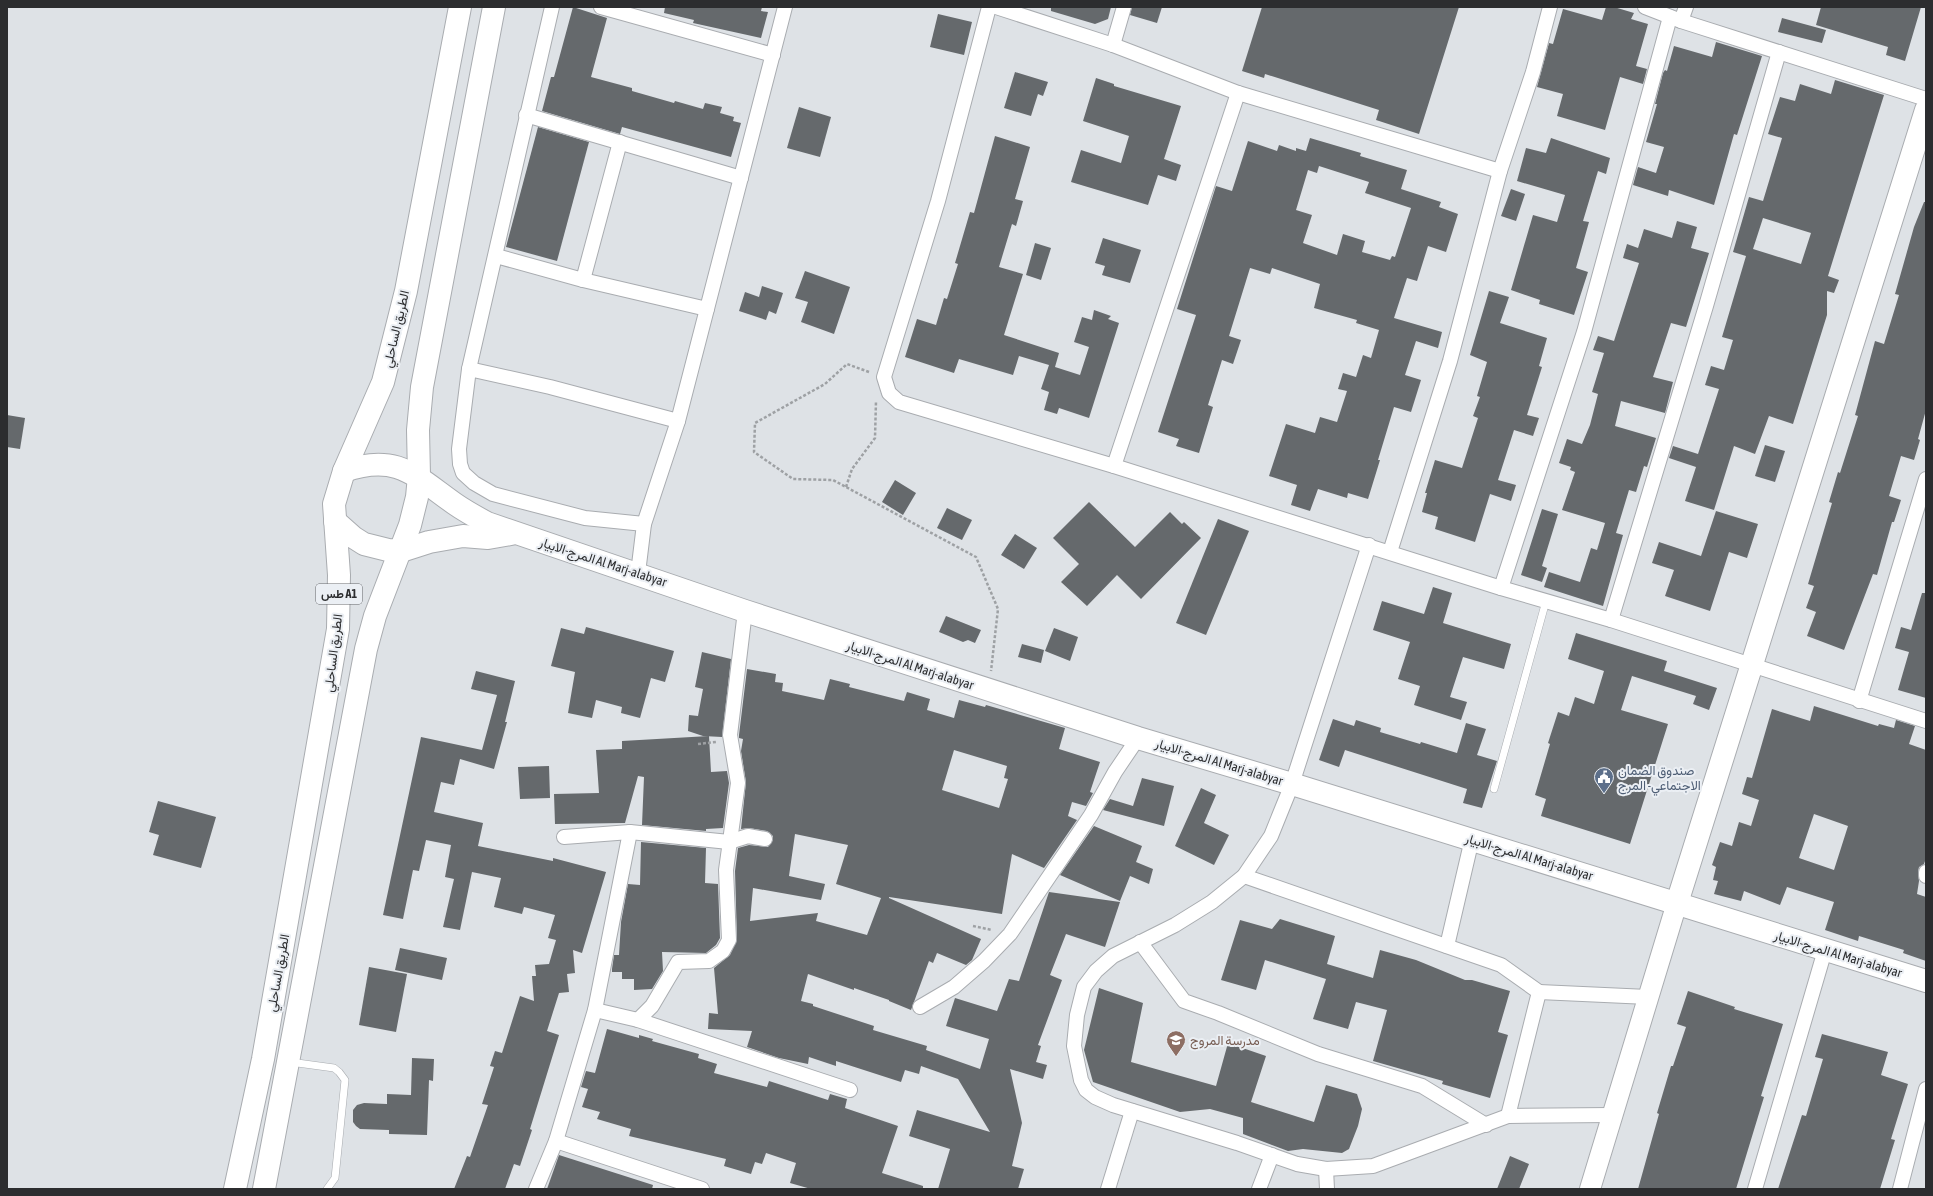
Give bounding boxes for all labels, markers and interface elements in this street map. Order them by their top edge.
street label: الطريق الساحلي [380,289,415,370]
street label: المرج-الابيار Al Marj-alabyar [536,534,669,592]
road number: طس A1 [316,584,362,604]
street label: الطريق الساحلي [321,613,348,693]
street label: المرج-الابيار Al Marj-alabyar [843,637,976,695]
street label: المرج-الابيار Al Marj-alabyar [1152,735,1285,791]
place label: صندوق الضمان الاجتماعي- المرج [1618,763,1701,796]
public building icon: صندوق الضمان الاجتماعي- المرج [1593,766,1615,794]
street label: المرج-الابيار Al Marj-alabyar [1462,830,1595,886]
street label: المرج-الابيار Al Marj-alabyar [1771,927,1904,983]
street label: الطريق الساحلي [264,933,295,1014]
school or university icon: مدرسة المروج [1165,1029,1187,1057]
place label: مدرسة المروج [1190,1033,1260,1050]

